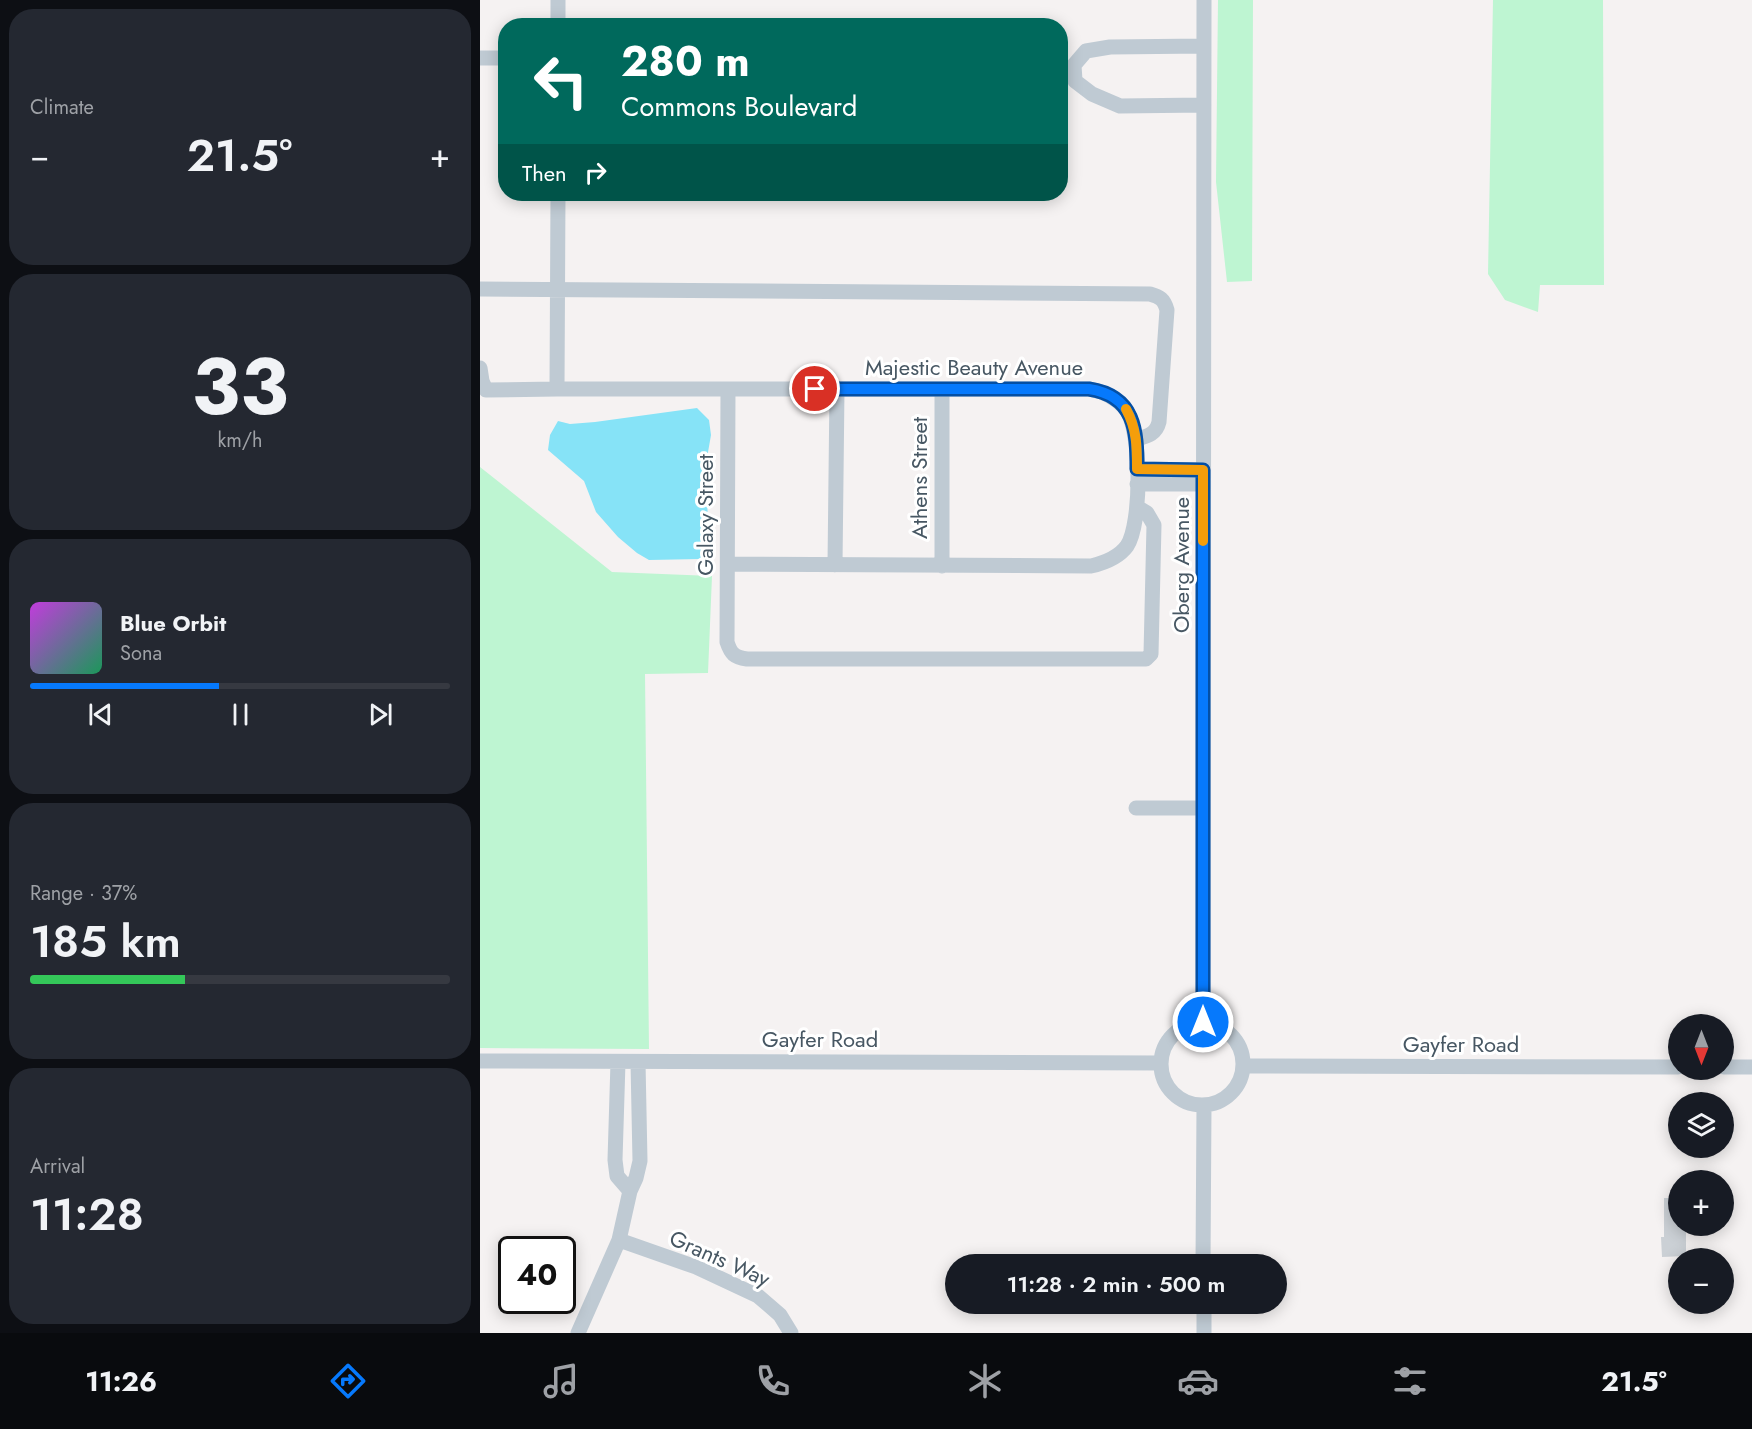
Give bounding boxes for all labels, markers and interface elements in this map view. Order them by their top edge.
text: 280 m [621,31,750,92]
icon: left [522,42,600,120]
text: Commons Boulevard [621,87,857,126]
text: Climate [30,93,94,122]
text: 21.5° [187,123,292,188]
text: − [30,132,49,179]
text: + [430,132,450,179]
icon: right [579,156,612,189]
text: Then [522,157,567,189]
text: 33 [192,331,288,443]
street label: Majestic Beauty Avenue [865,351,1083,383]
pin [789,363,840,414]
icon: arrive [798,372,831,405]
street label: Athens Street [903,416,935,539]
text: km/h [217,426,263,455]
street label: Galaxy Street [689,453,721,576]
street label: Oberg Avenue [1165,497,1197,633]
text: Blue Orbit [120,607,226,639]
text: Sona [120,639,162,668]
icon: previous [84,698,117,731]
icon: pause [224,698,257,731]
icon: next [364,698,397,731]
text: Range · 37% [30,879,137,908]
text: 185 km [30,909,181,974]
position arrow [1171,990,1235,1054]
north arrow [1668,1014,1734,1080]
map controls [1668,1014,1734,1314]
street label: Gayfer Road [762,1023,878,1055]
street label: Gayfer Road [1403,1028,1519,1060]
button: layers [1668,1092,1734,1158]
text: Arrival [30,1152,85,1181]
button: + [1668,1170,1734,1236]
text: 11:28 [30,1182,144,1247]
street label: Grants Way [665,1222,776,1295]
speed limit sign: 40 [498,1236,576,1314]
button: − [1668,1248,1734,1314]
text: 11:28 · 2 min · 500 m [1007,1268,1225,1300]
icon: directions [327,1360,369,1402]
icon: music [540,1360,582,1402]
icon: phone [752,1360,794,1402]
icon: climate [964,1360,1006,1402]
icon: car [1177,1360,1219,1402]
icon: filters [1389,1360,1431,1402]
text: 11:26 [85,1362,157,1401]
text: 21.5° [1601,1362,1667,1401]

